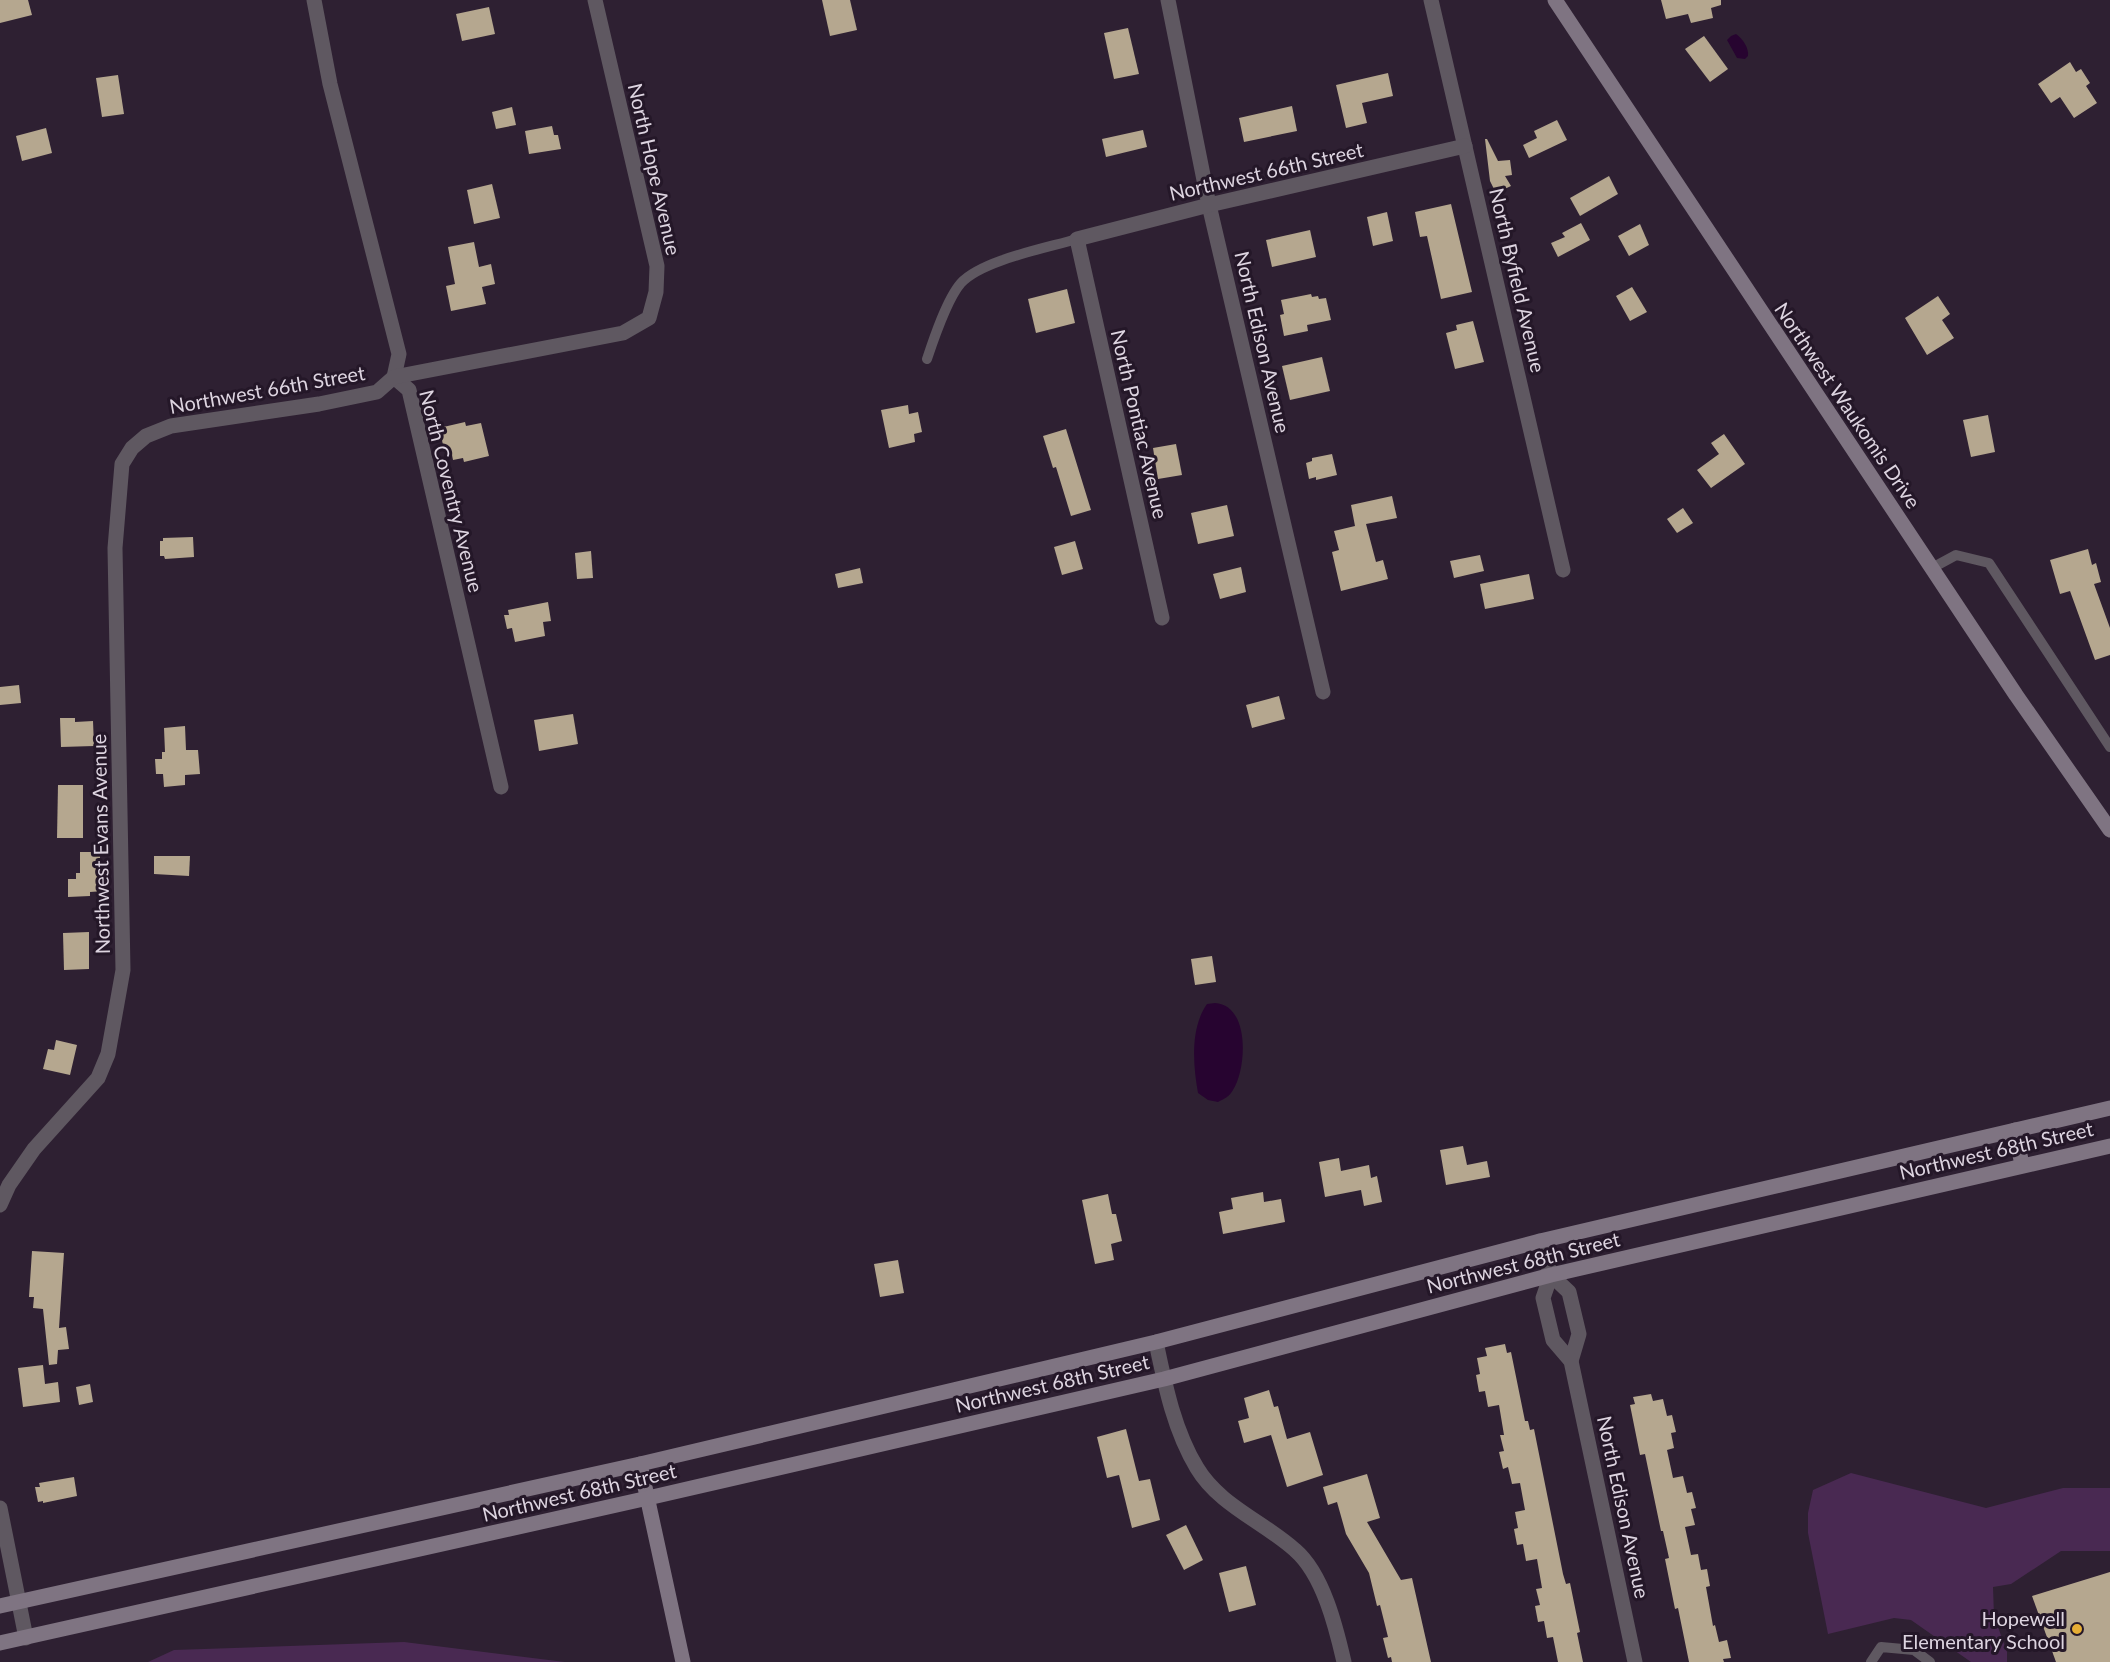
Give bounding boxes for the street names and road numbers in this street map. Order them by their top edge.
street label: North Hope Avenue [624,81,686,257]
street label: Northwest 66th Street [1167,137,1365,205]
street label: North Byfield Avenue [1485,185,1551,375]
street label: North Edison Avenue [1230,249,1296,435]
street label: Northwest Waukomis Drive [1770,298,1926,512]
street label: North Pontiac Avenue [1107,327,1173,521]
street label: Northwest 66th Street [167,360,367,418]
street label: North Coventry Avenue [415,387,489,595]
street label: Northwest Evans Avenue [86,734,114,954]
street label: Northwest 68th Street [1897,1116,2095,1184]
street label: Northwest 68th Street [1424,1226,1622,1298]
street label: Northwest 68th Street [953,1349,1151,1417]
street label: North Edison Avenue [1593,1414,1655,1600]
street label: Northwest 68th Street [480,1458,678,1526]

